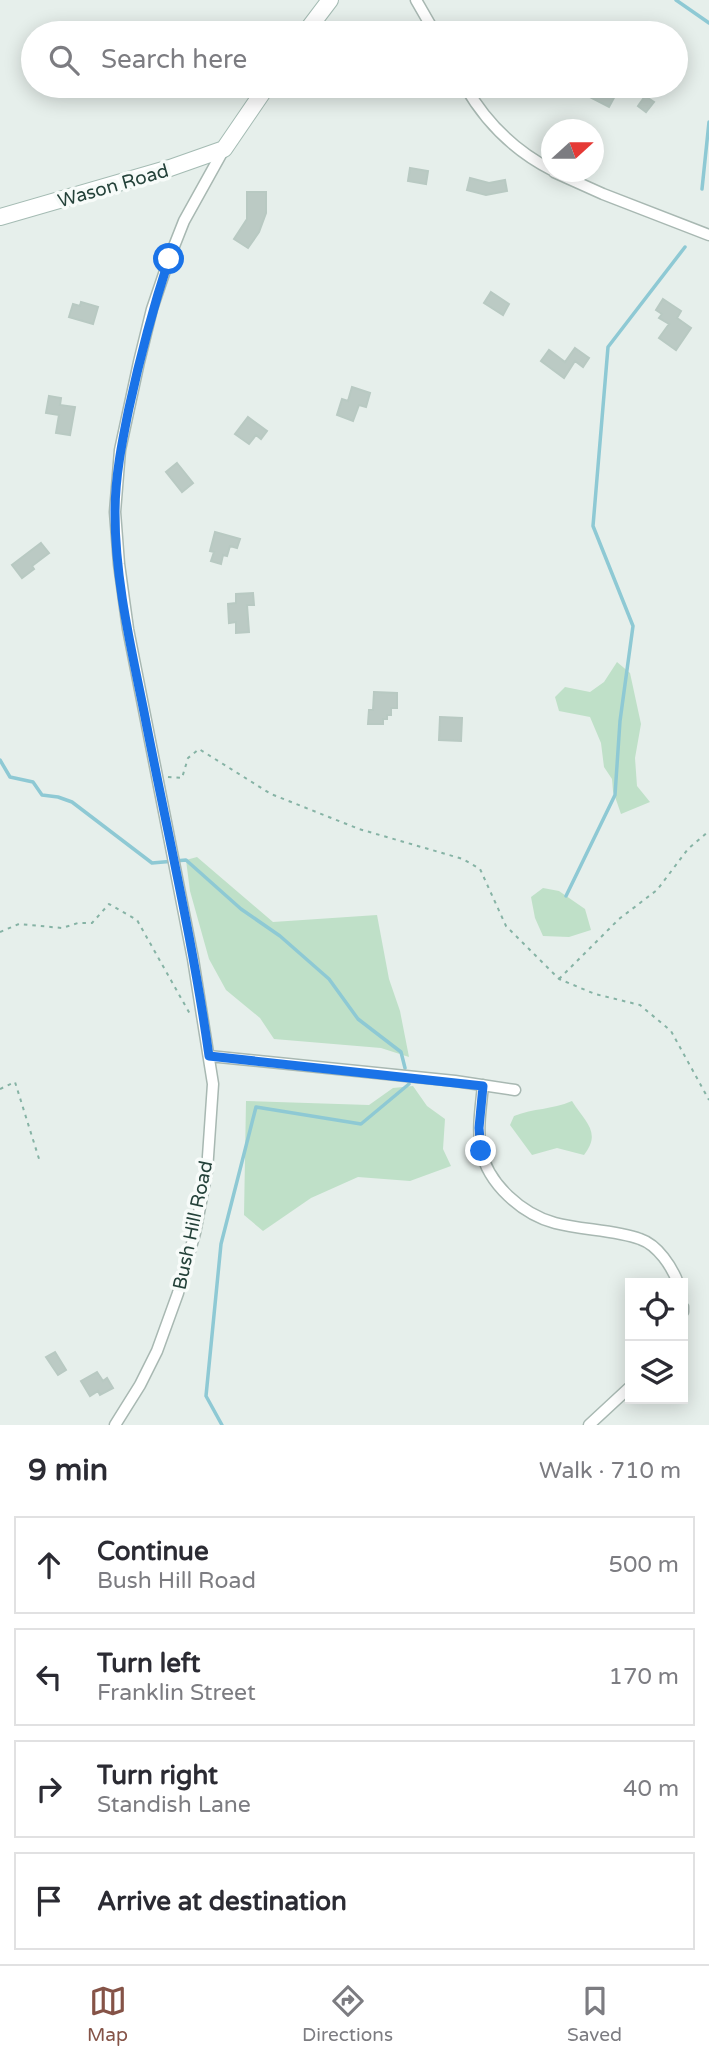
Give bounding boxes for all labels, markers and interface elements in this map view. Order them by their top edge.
search box [21,21,688,98]
icon: search [45,41,83,79]
text: Search here [101,44,247,75]
north arrow [541,119,604,182]
street label: Wason Road [55,160,171,212]
route start [153,243,184,274]
route end [465,1135,496,1166]
street label: Bush Hill Road [169,1159,217,1292]
map controls [625,1278,688,1404]
button: locate [625,1278,688,1341]
button: layers [625,1341,688,1404]
text: 9 min [28,1452,108,1489]
text: Walk · 710 m [539,1457,681,1485]
text: Continue [97,1536,209,1567]
icon: ahead [30,1546,68,1584]
text: 500 m [609,1551,679,1579]
text: Bush Hill Road [97,1567,256,1595]
text: Turn left [97,1648,200,1679]
icon: left [30,1658,68,1696]
text: 170 m [609,1663,679,1691]
text: Franklin Street [97,1679,256,1707]
text: Turn right [97,1760,218,1791]
icon: right [30,1770,68,1808]
text: 40 m [623,1775,679,1803]
text: Standish Lane [97,1791,251,1819]
icon: arrive [30,1882,68,1920]
text: Arrive at destination [97,1886,347,1917]
tab: Map [87,1982,128,2046]
tab: Directions [302,1982,393,2046]
tab: Saved [567,1982,622,2046]

